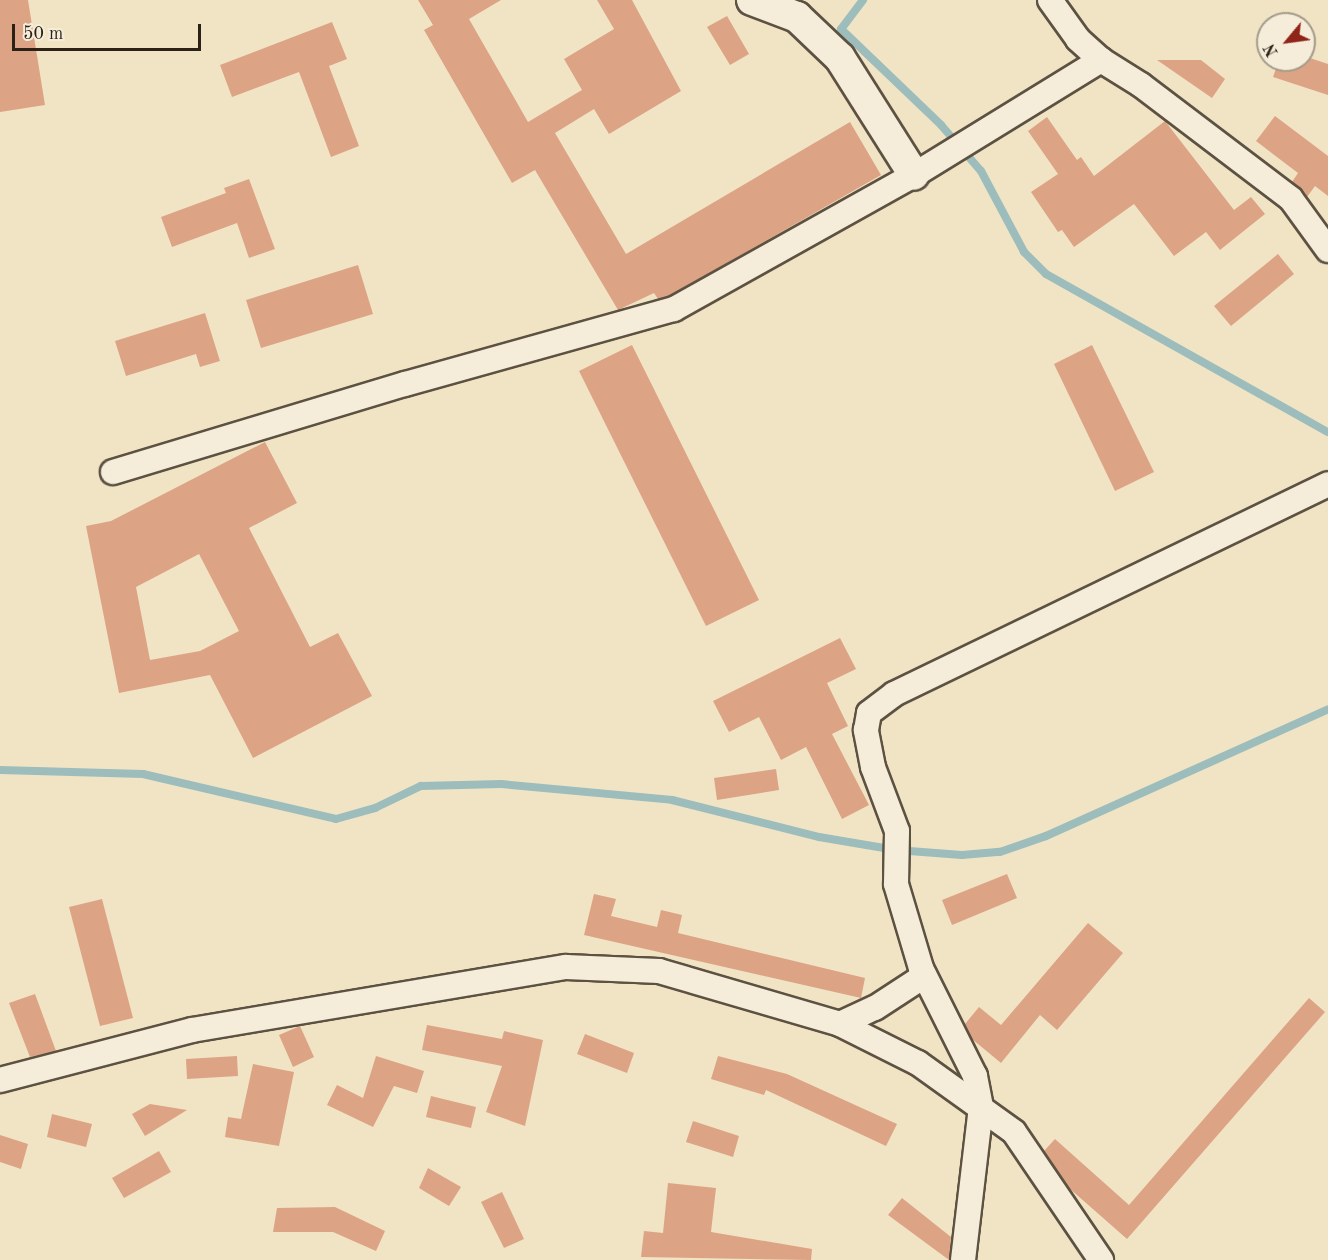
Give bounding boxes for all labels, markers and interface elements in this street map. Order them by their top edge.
scale bar [15,12,204,50]
north arrow [1256,12,1316,72]
text: 50 m [23,25,63,43]
text: N [1262,41,1282,59]

